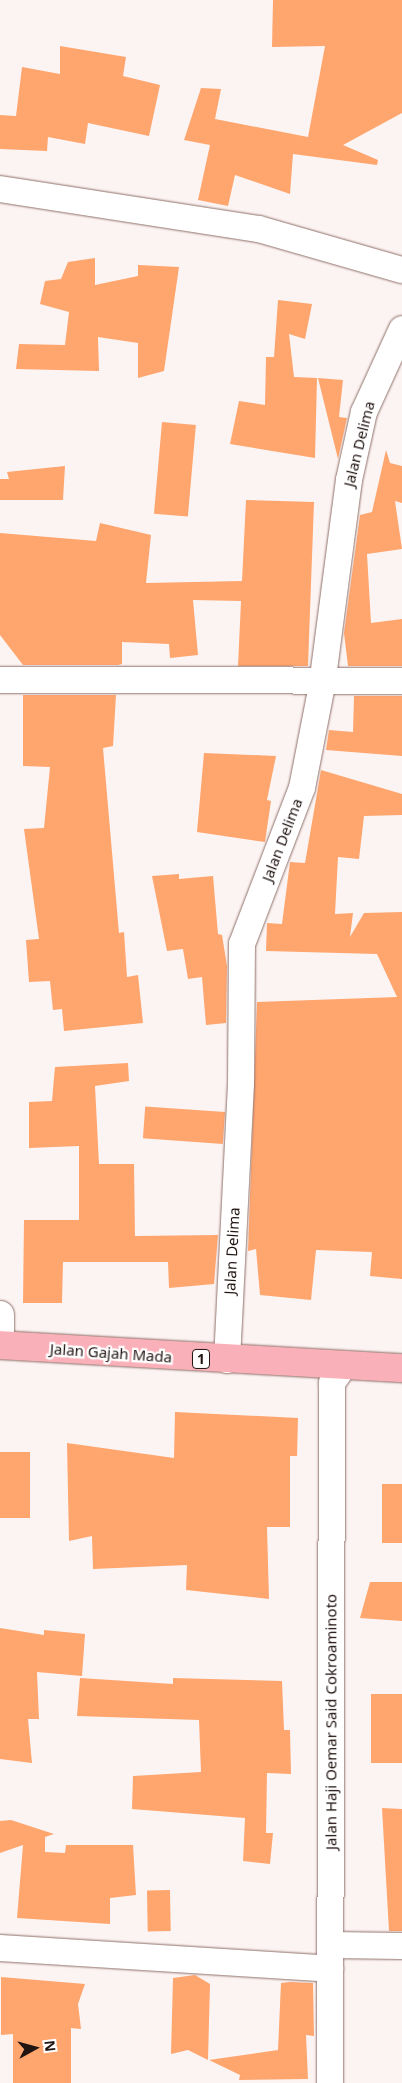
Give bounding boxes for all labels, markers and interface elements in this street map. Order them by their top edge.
street label: Jalan Delima [340,399,378,489]
street label: Jalan Delima [258,796,306,884]
street label: Jalan Delima [221,1207,243,1295]
street label: Jalan Gajah Mada [49,1340,173,1366]
road number: 1 [191,1348,211,1370]
street label: Jalan Haji Oemar Said Cokroaminoto [322,1594,340,1850]
north arrow [10,2023,60,2073]
text: N [40,2039,61,2053]

